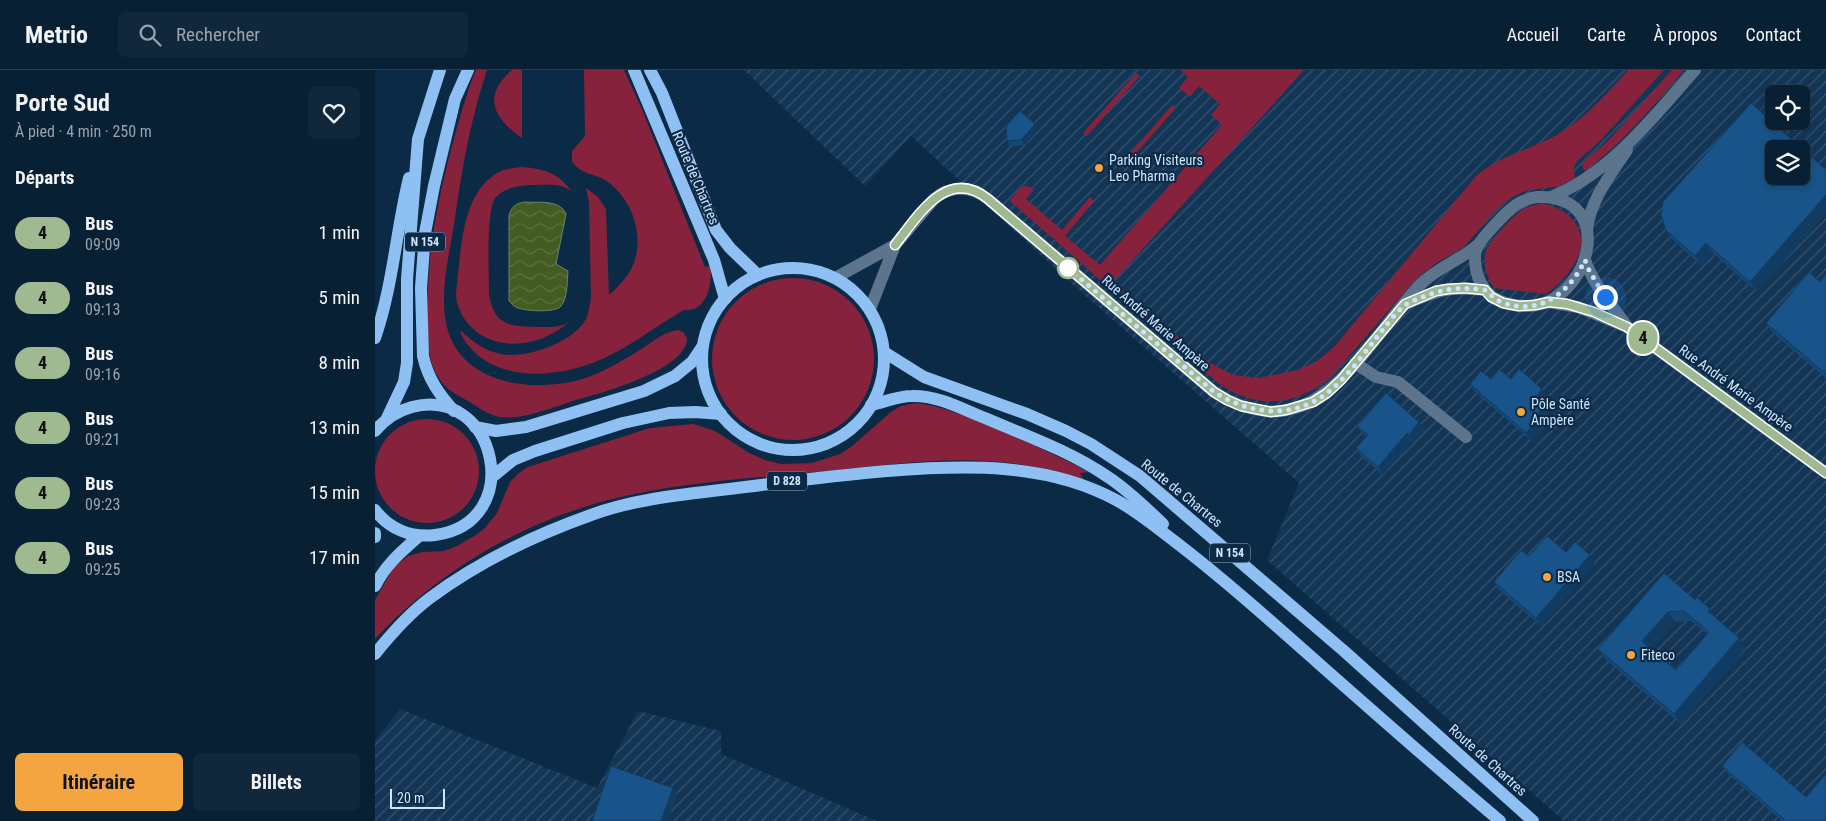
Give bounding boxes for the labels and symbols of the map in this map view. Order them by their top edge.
street label: Route de Chartres [669,129,723,227]
place label: Parking Visiteurs Leo Pharma [1109,152,1203,184]
marker: Parking Visiteurs Leo Pharma [1093,162,1105,174]
road number: N 154 [405,232,445,252]
unlabelled marker [1057,257,1079,279]
street label: Rue André Marie Ampère [1099,272,1213,374]
your location [1593,285,1618,310]
line badge: 4 [1627,322,1659,354]
street label: Rue André Marie Ampère [1676,341,1796,435]
place label: Pôle Santé Ampère [1531,396,1591,428]
marker: Pôle Santé Ampère [1515,406,1527,418]
street label: Route de Chartres [1138,456,1226,530]
road number: D 828 [767,472,807,491]
road number: N 154 [1210,543,1250,562]
place label: BSA [1557,569,1580,585]
marker: BSA [1541,571,1553,583]
place label: Fiteco [1641,647,1675,663]
marker: Fiteco [1625,649,1637,661]
street label: Route de Chartres [1446,721,1530,799]
scale bar [390,786,445,809]

